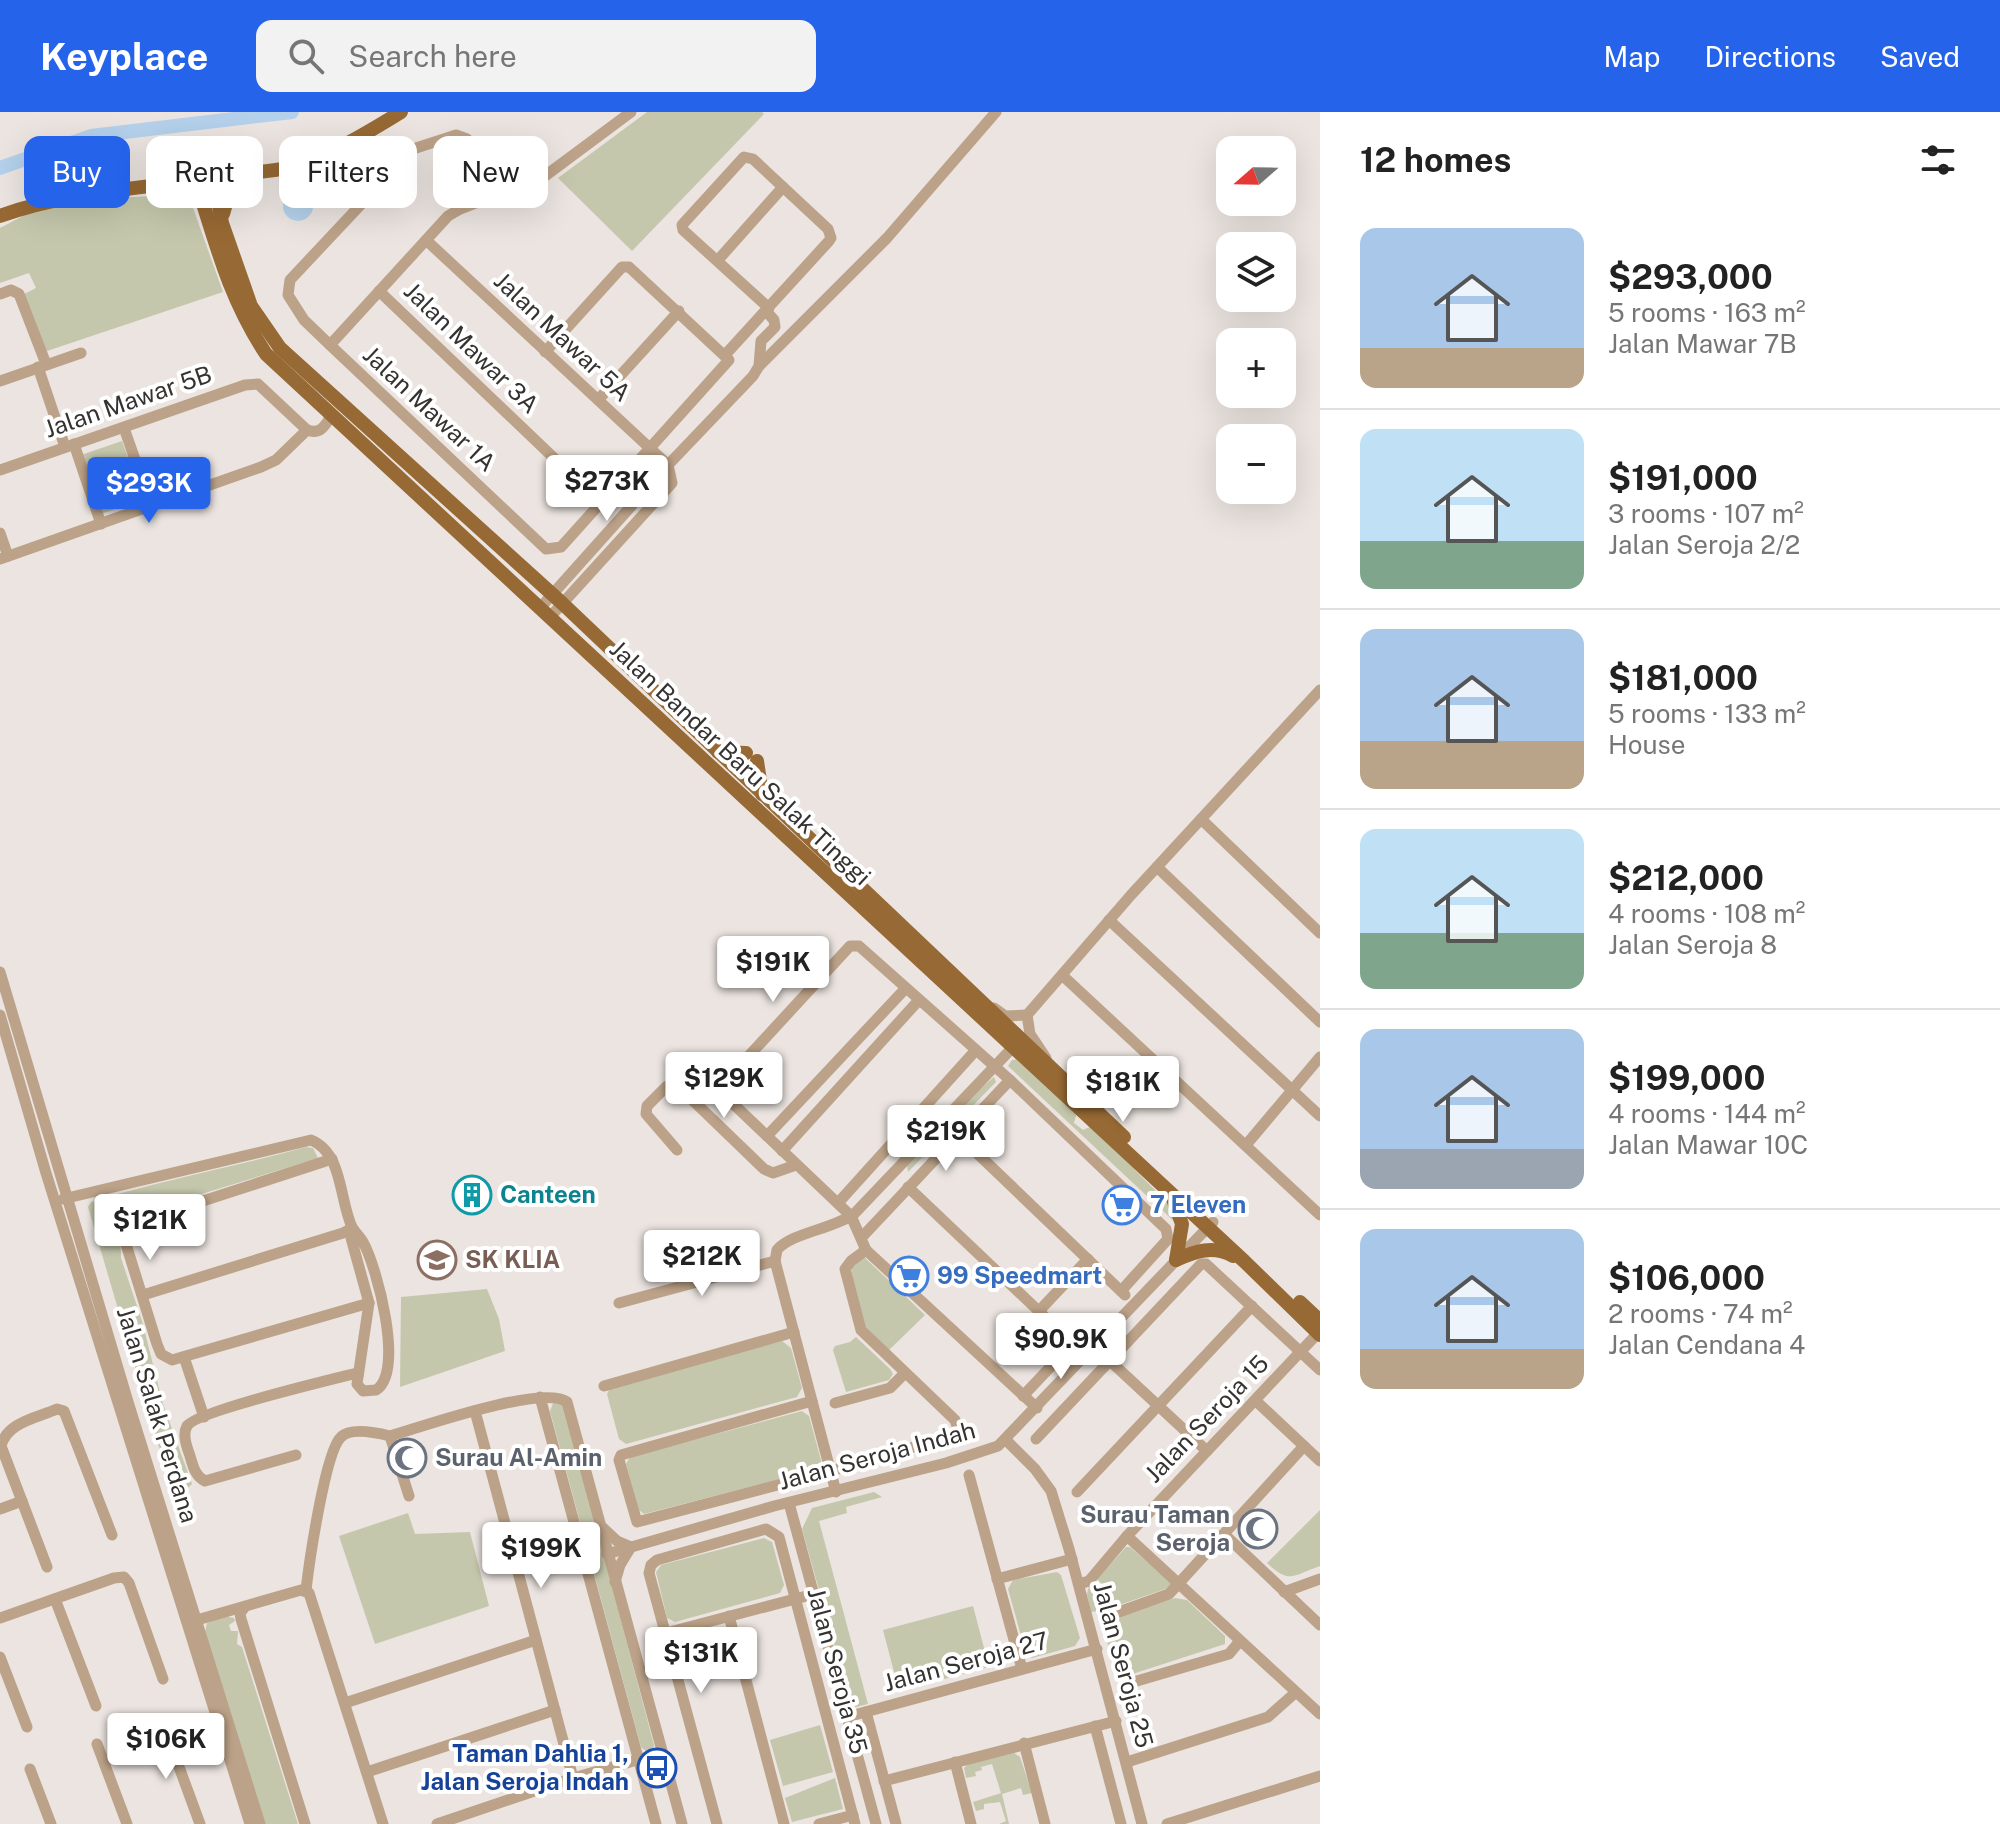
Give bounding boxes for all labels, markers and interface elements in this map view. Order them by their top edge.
search box [256,20,816,92]
text: Keyplace [40,34,208,79]
icon: search [284,34,328,78]
text: Search here [348,38,517,74]
text: Map [1604,40,1660,73]
text: Directions [1704,40,1836,73]
text: Saved [1880,40,1960,73]
chip: Buy [24,136,130,208]
chip: Rent [146,136,263,208]
chip: Filters [279,136,417,208]
chip: New [433,136,548,208]
north arrow [1216,136,1296,216]
map controls [1216,136,1296,504]
icon: filters [1916,138,1960,182]
text: 12 homes [1360,140,1511,180]
button: layers [1216,232,1296,312]
text: $293,000 [1608,257,1773,297]
icon: home [1424,260,1520,356]
street label: Jalan Mawar 5A [489,266,637,407]
street label: Jalan Mawar 3A [399,276,545,418]
text: 5 rooms · 163 m² [1608,297,1806,328]
button: + [1216,328,1296,408]
text: Jalan Mawar 7B [1608,328,1797,359]
street label: Jalan Mawar 1A [358,340,502,477]
street label: Jalan Mawar 5B [40,359,215,443]
button: − [1216,424,1296,504]
pin: $273K [551,455,663,523]
pin: $293K [93,457,205,525]
text: $191,000 [1608,458,1758,498]
icon: home [1424,461,1520,557]
text: $273K [564,465,650,496]
text: $293K [105,467,193,498]
text: 3 rooms · 107 m² [1608,498,1804,529]
text: Jalan Seroja 2/2 [1608,529,1800,560]
street label: Jalan Bandar Baru Salak Tinggi [605,634,877,890]
text: $181,000 [1608,658,1758,698]
icon: home [1424,661,1520,757]
text: 5 rooms · 133 m² [1608,698,1806,729]
text: House [1608,729,1685,760]
text: $212,000 [1608,858,1764,898]
icon: home [1424,861,1520,957]
text: 4 rooms · 108 m² [1608,898,1805,929]
text: Jalan Seroja 8 [1608,929,1777,960]
pin: $191K [717,936,829,1004]
text: $191K [735,946,811,977]
pin: $129K [668,1052,780,1120]
pin: $181K [1067,1056,1179,1124]
text: $199,000 [1608,1058,1765,1098]
icon: home [1424,1061,1520,1157]
text: $129K [683,1062,765,1093]
text: $181K [1085,1066,1161,1097]
text: 4 rooms · 144 m² [1608,1098,1806,1129]
pin: $219K [890,1105,1002,1173]
text: $219K [905,1115,987,1146]
text: Jalan Mawar 10C [1608,1129,1808,1160]
building icon: Canteen [451,1174,493,1216]
place label: Canteen [500,1180,596,1208]
supermarket icon: 7 Eleven [1101,1184,1143,1226]
place label: 7 Eleven [1150,1190,1246,1218]
pin: $121K [94,1194,206,1262]
text: $121K [112,1204,188,1235]
pin: $212K [646,1230,758,1298]
school or university icon: SK KLIA [416,1239,458,1281]
text: $212K [662,1240,742,1271]
place label: SK KLIA [465,1245,560,1273]
supermarket icon: 99 Speedmart [888,1255,930,1297]
text: $106,000 [1608,1258,1765,1298]
place label: 99 Speedmart [937,1261,1102,1289]
icon: home [1424,1261,1520,1357]
text: 2 rooms · 74 m² [1608,1298,1793,1329]
street label: Jalan Salak Perdana [112,1303,204,1526]
pin: $90.9K [996,1313,1126,1381]
text: $90.9K [1014,1323,1108,1354]
text: Jalan Cendana 4 [1608,1329,1805,1360]
street label: Jalan Seroja 15 [1139,1349,1274,1488]
street label: Jalan Seroja Indah [775,1415,978,1495]
mosque icon: Surau Al-Amin [386,1437,428,1479]
place label: Surau Al-Amin [435,1443,602,1471]
place label: Surau Taman Seroja [1080,1500,1230,1556]
mosque icon: Surau Taman Seroja [1237,1508,1279,1550]
pin: $199K [485,1522,597,1590]
text: $199K [500,1532,582,1563]
street label: Jalan Seroja 25 [1088,1579,1160,1751]
street label: Jalan Seroja 35 [802,1585,874,1757]
street label: Jalan Seroja 27 [880,1626,1051,1696]
pin: $131K [645,1627,757,1695]
text: $131K [663,1637,739,1668]
pin: $106K [110,1713,222,1781]
text: $106K [125,1723,207,1754]
place label: Taman Dahlia 1, Jalan Seroja Indah [421,1739,629,1795]
bus stop icon: Taman Dahlia 1, Jalan Seroja Indah [636,1747,678,1789]

